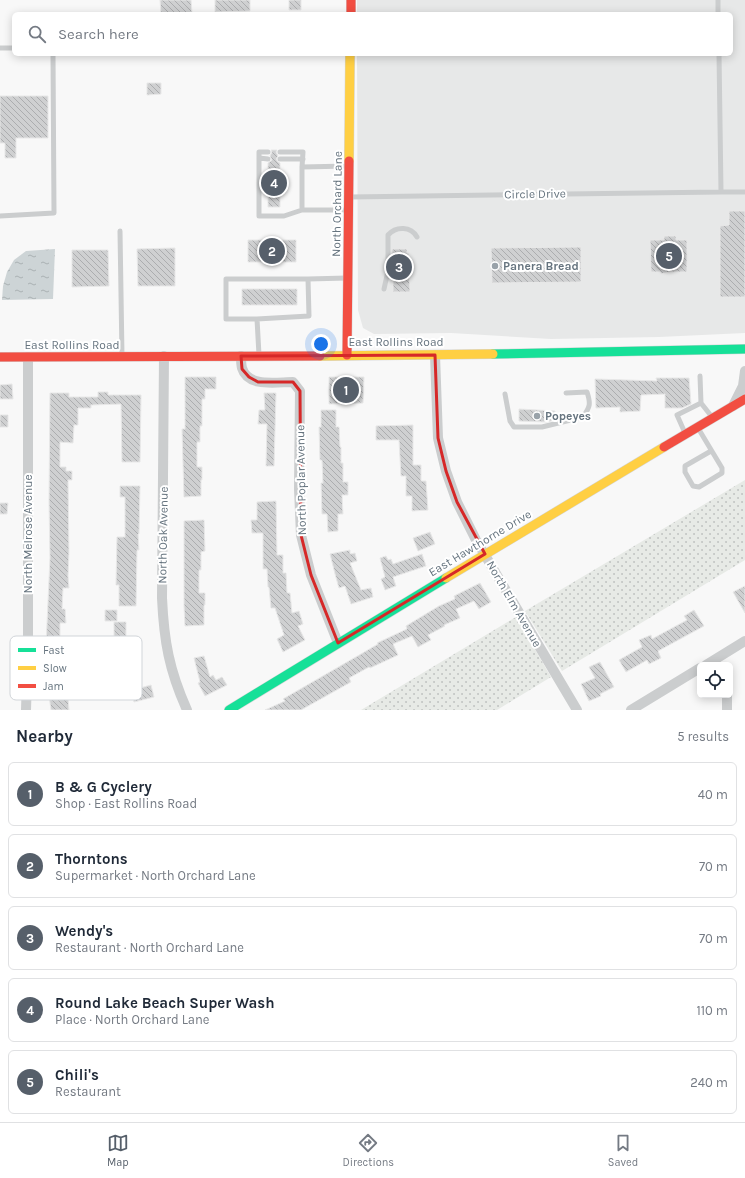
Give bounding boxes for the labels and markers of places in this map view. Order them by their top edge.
pin: 4 [261,168,287,198]
pin: 2 [259,236,285,266]
pin: 5 [656,241,682,271]
pin: 3 [386,252,412,282]
place label: Panera Bread [503,259,579,273]
marker: Panera Bread [490,261,500,271]
pin: 1 [333,375,359,405]
place label: Popeyes [545,409,591,423]
marker: Popeyes [532,411,542,421]

